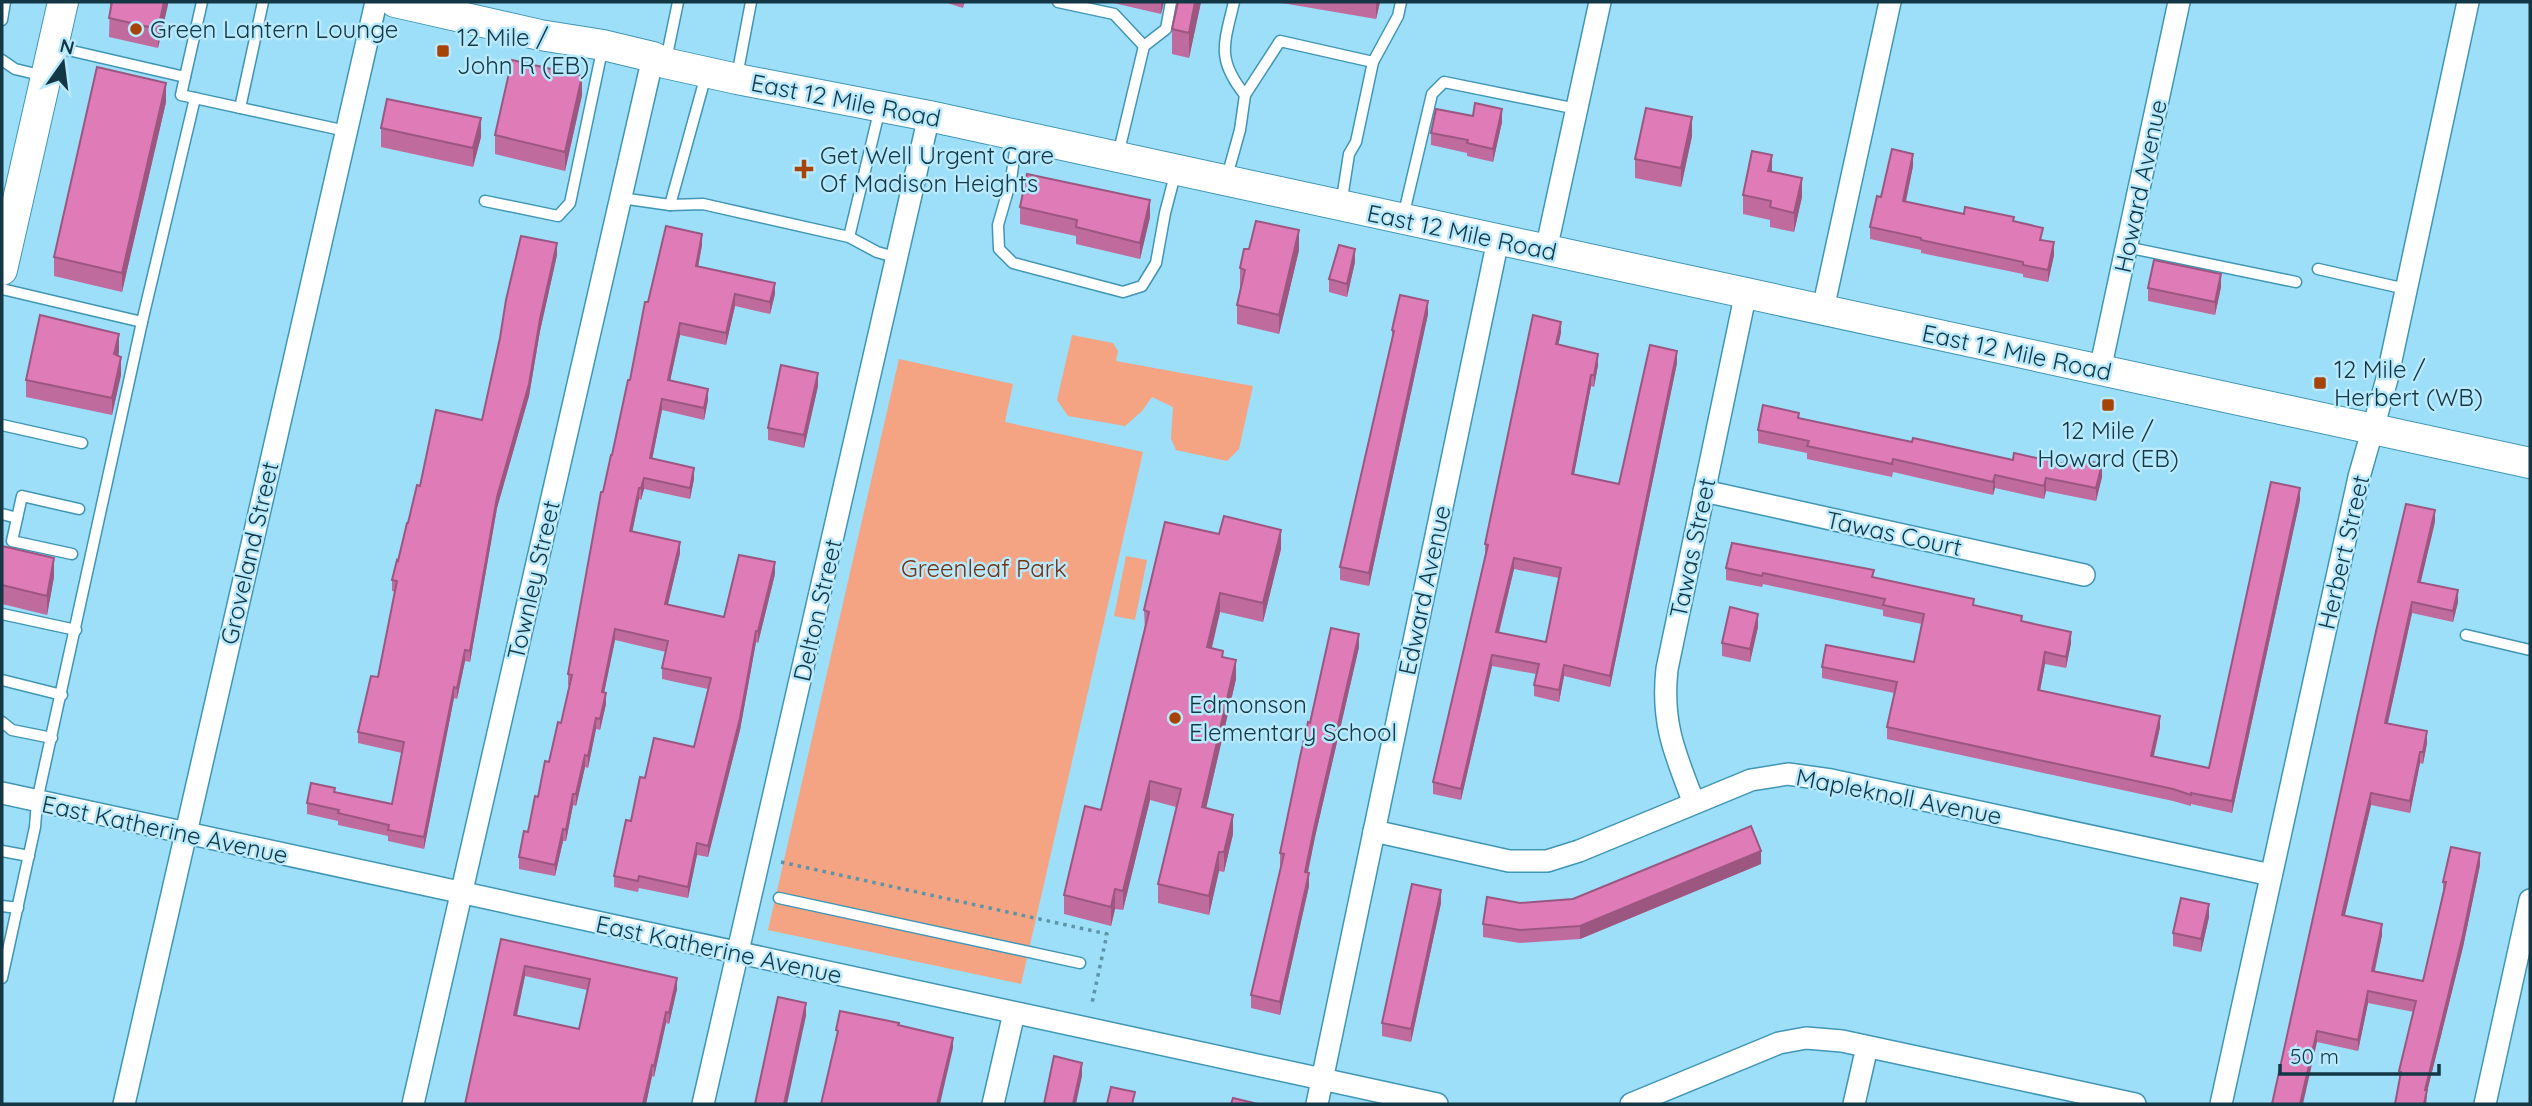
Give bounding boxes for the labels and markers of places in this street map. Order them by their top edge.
place label: Green Lantern Lounge [150,14,398,44]
marker: Green Lantern Lounge [128,21,144,37]
place label: 12 Mile / John R (EB) [457,22,589,80]
marker: 12 Mile / John R (EB) [435,43,451,59]
place label: Get Well Urgent Care Of Madison Heights [820,140,1054,198]
marker: Get Well Urgent Care Of Madison Heights [794,159,814,179]
place label: 12 Mile / Herbert (WB) [2334,354,2483,412]
marker: 12 Mile / Herbert (WB) [2312,375,2328,391]
marker: 12 Mile / Howard (EB) [2100,397,2116,413]
place label: 12 Mile / Howard (EB) [2037,415,2179,473]
place label: Edmonson Elementary School [1189,689,1397,747]
marker: Edmonson Elementary School [1167,710,1183,726]

